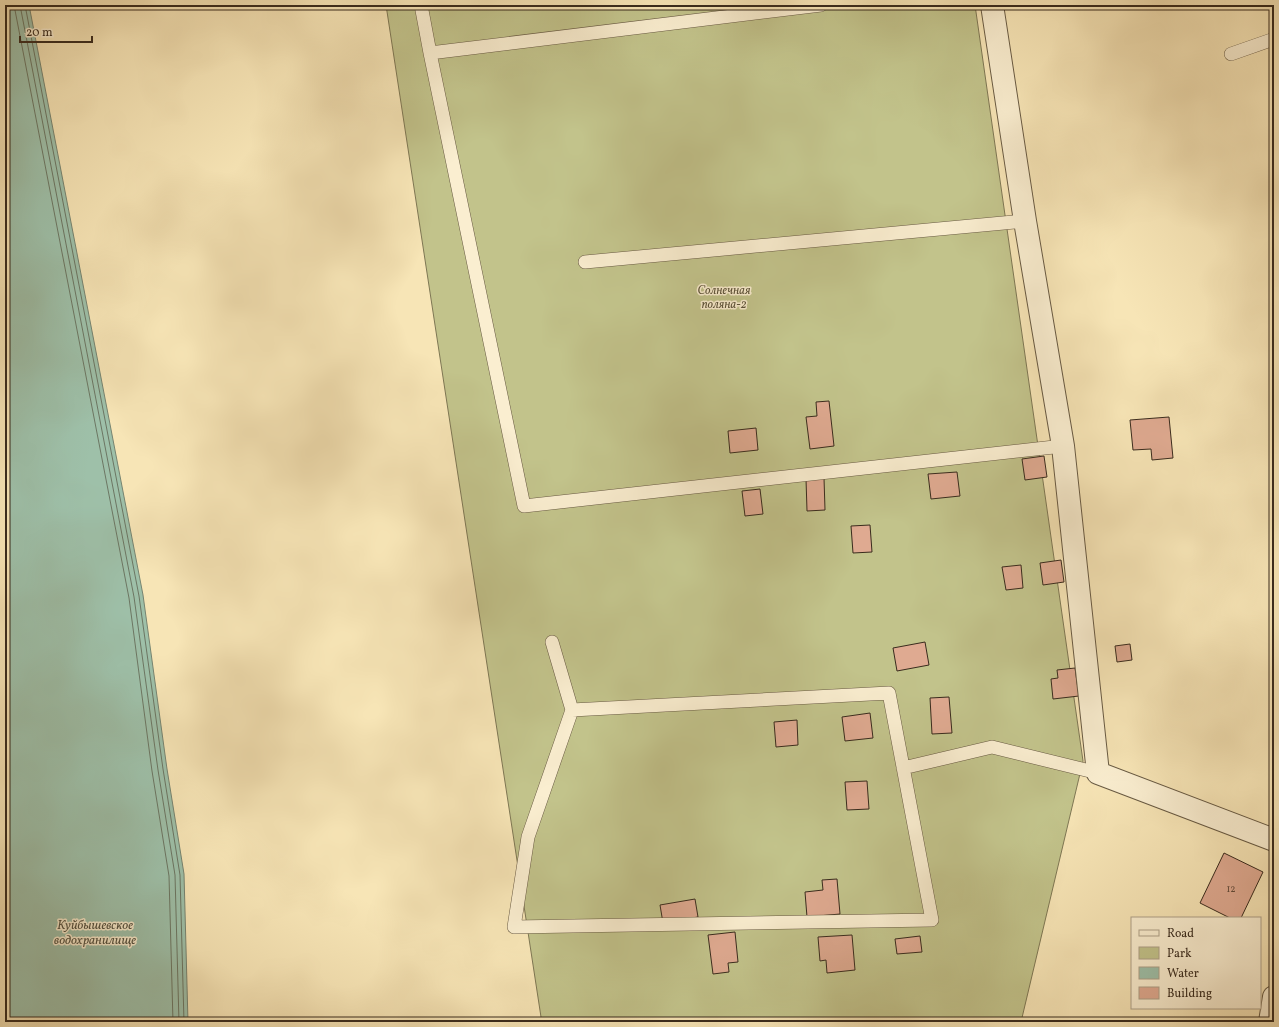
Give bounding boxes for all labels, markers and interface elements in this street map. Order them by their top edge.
scale bar [20,18,92,44]
text: 20 m [26,25,53,41]
park label: Солнечная поляна-2 [697,283,751,313]
house number: 12 [1226,882,1236,896]
water label: Куйбышевское водохранилище [54,917,136,950]
legend [1131,917,1261,1009]
text: Road [1167,926,1194,942]
text: Park [1167,946,1192,962]
text: Water [1167,966,1199,982]
text: Building [1167,986,1212,1002]

